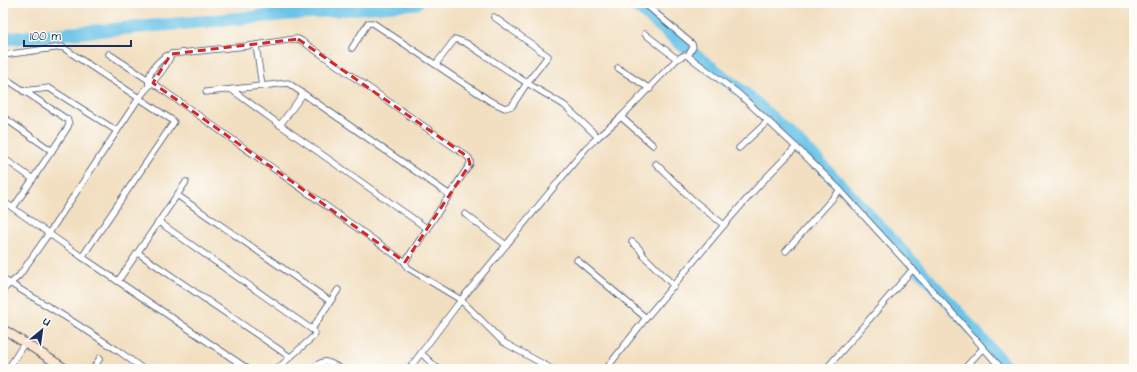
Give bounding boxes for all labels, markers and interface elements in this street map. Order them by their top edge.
scale bar [24,22,131,48]
text: 100 m [30,28,61,45]
north arrow [22,310,62,350]
text: U [39,313,53,330]

